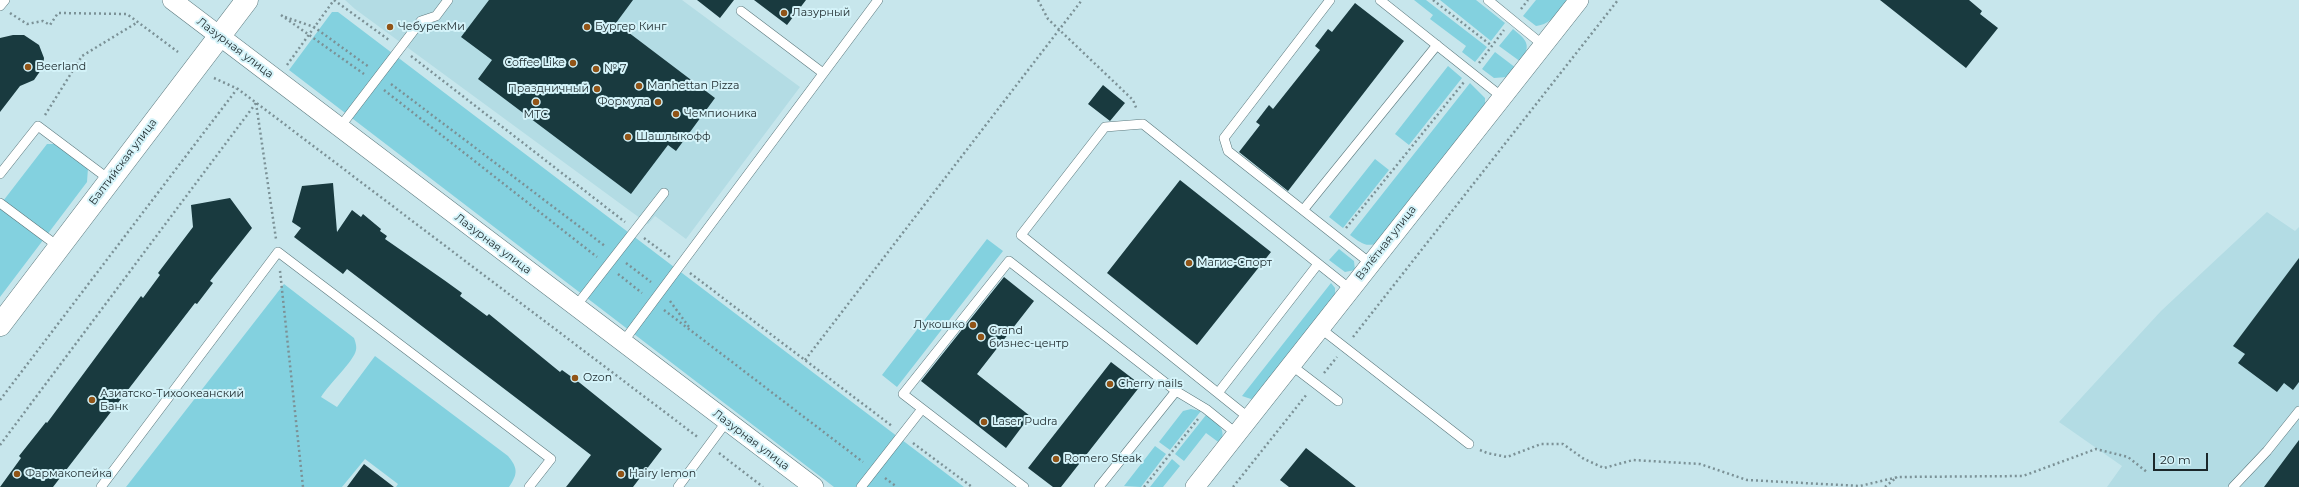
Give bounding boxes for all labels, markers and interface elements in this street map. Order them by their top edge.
place label: Лазурный [792,6,850,20]
marker: Лазурный [779,8,789,18]
street label: Лазурная улица [194,15,276,81]
place label: ЧебурекМи [398,20,465,34]
place label: Бургер Кинг [595,20,667,34]
marker: ЧебурекМи [385,22,395,32]
marker: Бургер Кинг [582,22,592,32]
place label: Coffee Like [505,56,565,70]
marker: Coffee Like [568,58,578,68]
place label: Beerland [36,60,86,74]
marker: Beerland [23,62,33,72]
place label: № 7 [604,62,627,76]
marker: № 7 [591,64,601,74]
place label: Manhettan Pizza [647,79,739,93]
marker: Manhettan Pizza [634,81,644,91]
place label: Праздничный [508,82,589,96]
marker: Праздничный [592,84,602,94]
place label: Формула [597,95,650,109]
marker: МТС [531,97,541,107]
marker: Формула [653,97,663,107]
place label: Чемпионика [684,107,757,121]
place label: МТС [524,108,548,122]
marker: Чемпионика [671,109,681,119]
street label: Балтийская улица [86,116,160,208]
place label: Шашлыкофф [636,130,711,144]
marker: Шашлыкофф [623,132,633,142]
street label: Взлётная улица [1353,203,1419,283]
street label: Лазурная улица [452,211,534,277]
place label: Магис-Спорт [1197,256,1272,270]
marker: Магис-Спорт [1184,258,1194,268]
place label: Лукошко [914,318,965,332]
marker: Лукошко [968,320,978,330]
place label: Grand бизнес-центр [989,324,1069,350]
marker: Grand бизнес-центр [976,332,986,342]
place label: Ozon [583,371,612,385]
marker: Ozon [570,373,580,383]
place label: Cherry nails [1118,377,1183,391]
marker: Cherry nails [1105,379,1115,389]
place label: Азиатско-Тихоокеанский Банк [100,387,244,413]
marker: Азиатско-Тихоокеанский Банк [87,395,97,405]
street label: Лазурная улица [710,407,792,473]
place label: Laser Pudra [992,415,1057,429]
marker: Laser Pudra [979,417,989,427]
scale bar [2155,445,2210,471]
place label: Romero Steak [1064,452,1142,466]
text: 20 m [2160,452,2191,467]
marker: Romero Steak [1051,454,1061,464]
place label: Фармакопейка [25,467,112,481]
place label: Hairy lemon [629,467,696,481]
marker: Фармакопейка [12,469,22,479]
marker: Hairy lemon [616,469,626,479]

